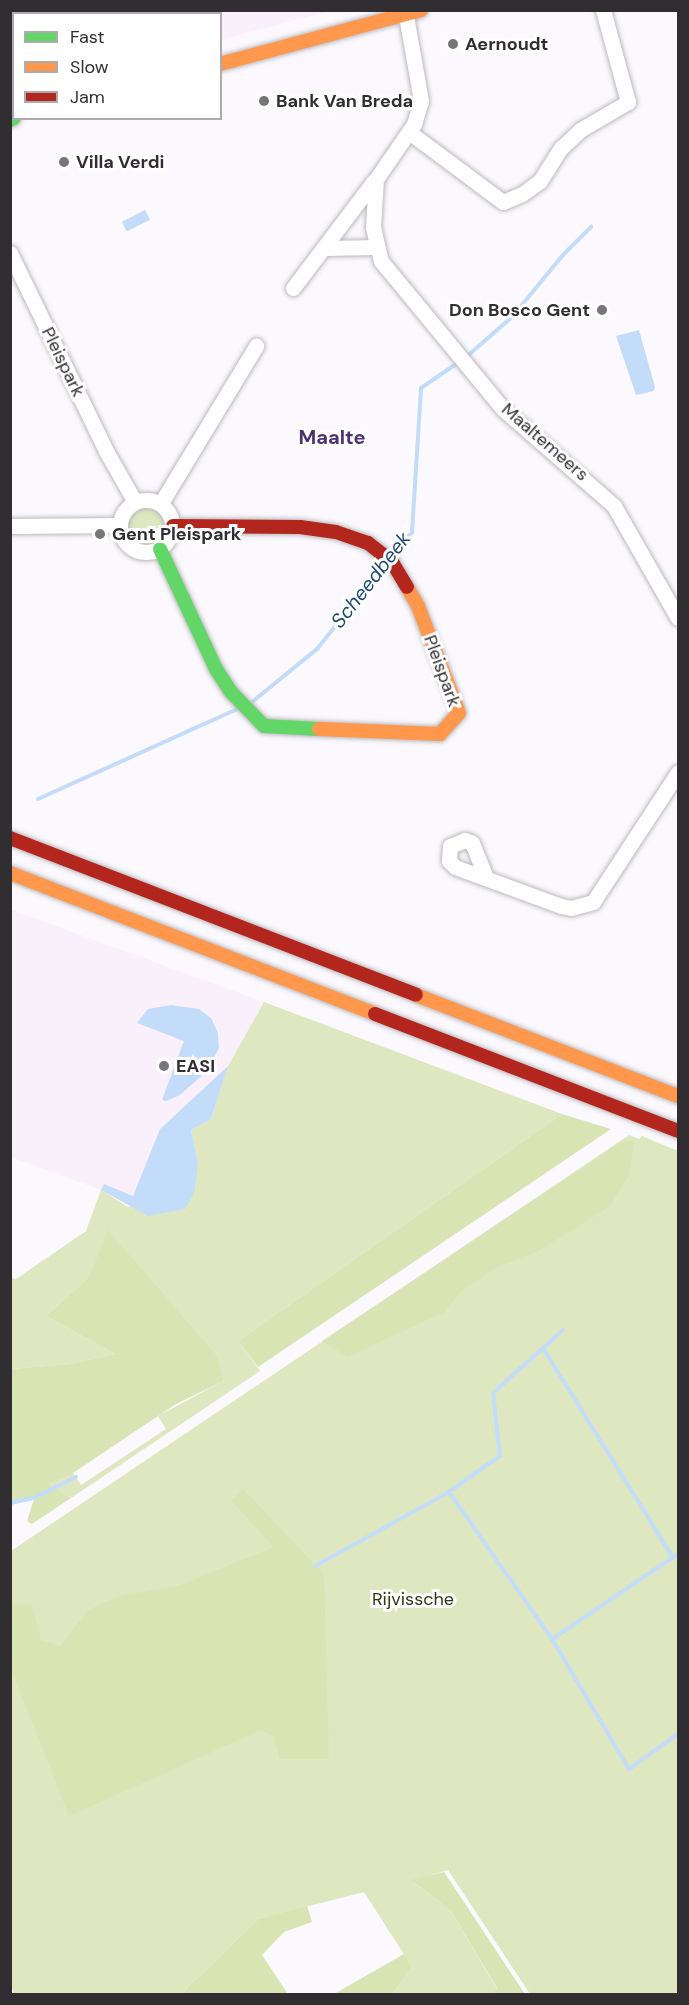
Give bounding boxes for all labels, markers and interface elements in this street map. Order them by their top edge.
legend [12,12,222,120]
text: Fast [70,25,105,49]
place label: Aernoudt [465,33,548,55]
marker: Aernoudt [446,37,460,51]
text: Slow [70,55,109,79]
text: Jam [70,85,105,109]
place label: Bank Van Breda [276,90,413,112]
marker: Bank Van Breda [257,94,271,108]
place label: Villa Verdi [76,151,164,173]
marker: Villa Verdi [57,155,71,169]
place label: Don Bosco Gent [449,299,590,321]
marker: Don Bosco Gent [595,303,609,317]
street label: Pleispark [37,324,89,400]
street label: Maaltemeers [497,398,593,486]
district label: Maalte [299,425,365,449]
place label: Gent Pleispark [112,523,241,545]
marker: Gent Pleispark [93,527,107,541]
water label: Scheedbeek [326,527,416,633]
street label: Pleispark [419,632,465,710]
place label: EASI [176,1055,215,1077]
marker: EASI [157,1059,171,1073]
park label: Rijvissche [372,1588,454,1610]

